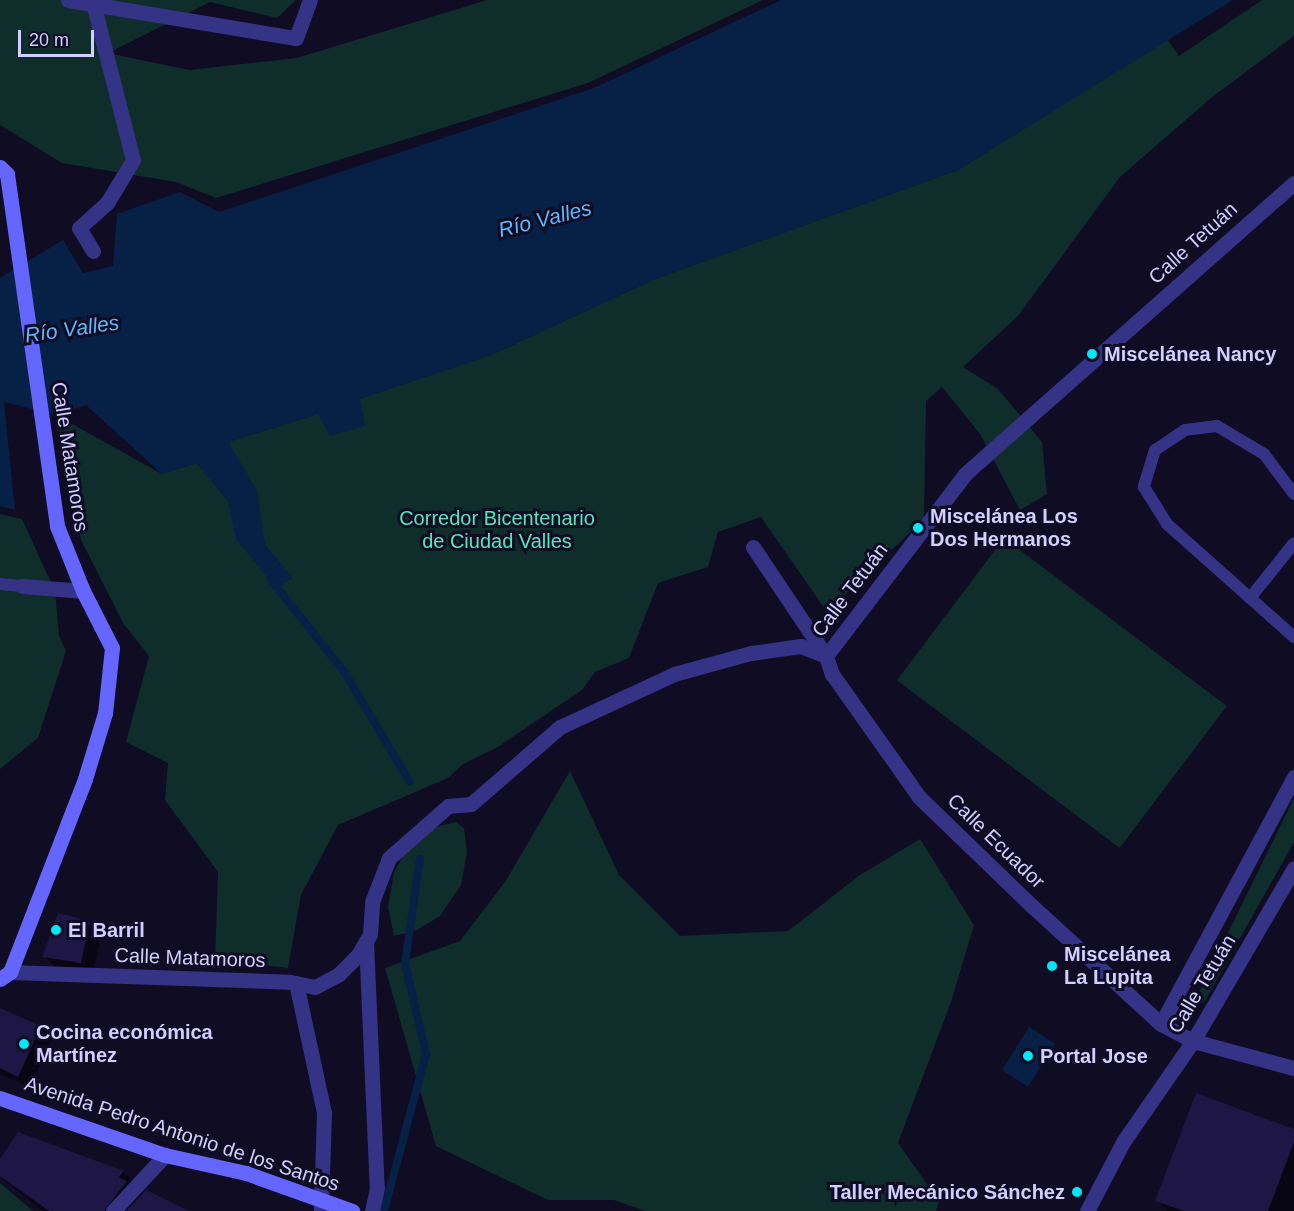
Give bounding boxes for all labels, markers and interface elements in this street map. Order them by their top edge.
scale bar [21,18,98,56]
text: 20 m [29,30,69,50]
water label: Río Valles [496,195,594,243]
street label: Calle Tetuán [1144,197,1242,289]
water label: Río Valles [23,310,121,348]
place label: Miscelánea Nancy [1104,342,1276,366]
marker: Miscelánea Nancy [1085,347,1099,361]
street label: Calle Matamoros [46,380,94,534]
place label: Miscelánea Los Dos Hermanos [930,504,1078,551]
park label: Corredor Bicentenario de Ciudad Valles [399,507,595,554]
marker: Miscelánea Los Dos Hermanos [911,521,925,535]
street label: Calle Tetuán [807,538,893,642]
street label: Calle Ecuador [942,789,1050,893]
place label: El Barril [68,918,145,942]
marker: El Barril [49,923,63,937]
street label: Calle Tetuán [1163,930,1241,1038]
place label: Miscelánea La Lupita [1064,942,1171,989]
street label: Calle Matamoros [114,943,266,973]
marker: Miscelánea La Lupita [1045,959,1059,973]
place label: Cocina económica Martínez [36,1020,213,1067]
marker: Cocina económica Martínez [17,1037,31,1051]
place label: Portal Jose [1040,1044,1148,1068]
marker: Portal Jose [1021,1049,1035,1063]
street label: Avenida Pedro Antonio de los Santos [21,1071,343,1197]
place label: Taller Mecánico Sánchez [830,1180,1065,1204]
marker: Taller Mecánico Sánchez [1070,1185,1084,1199]

